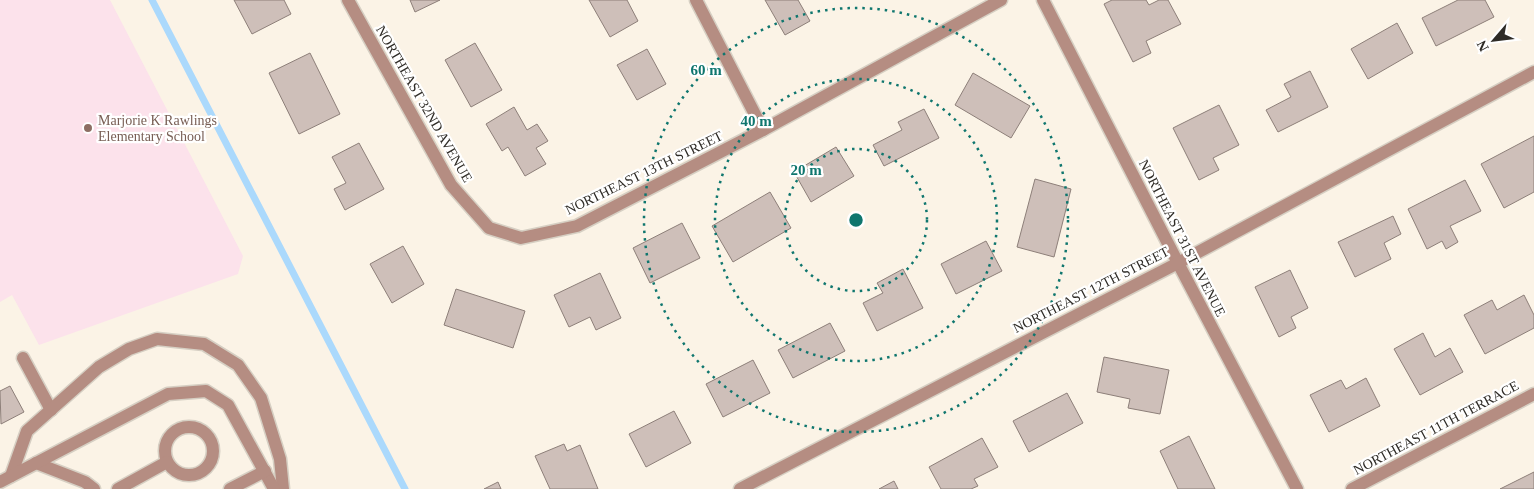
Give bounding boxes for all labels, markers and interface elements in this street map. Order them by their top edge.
north arrow [1469,15,1519,65]
street label: NORTHEAST 32ND AVENUE [373,23,475,185]
text: N [1474,38,1492,54]
text: 60 m [690,62,722,78]
place label: Marjorie K Rawlings Elementary School [98,113,217,144]
text: 40 m [740,113,772,129]
marker: Marjorie K Rawlings Elementary School [82,122,94,134]
street label: NORTHEAST 13TH STREET [563,128,725,218]
street label: NORTHEAST 31ST AVENUE [1136,157,1228,319]
text: 20 m [790,162,822,178]
centre of rings [847,211,865,229]
street label: NORTHEAST 12TH STREET [1010,244,1172,336]
street label: NORTHEAST 11TH TERRACE [1351,378,1521,478]

